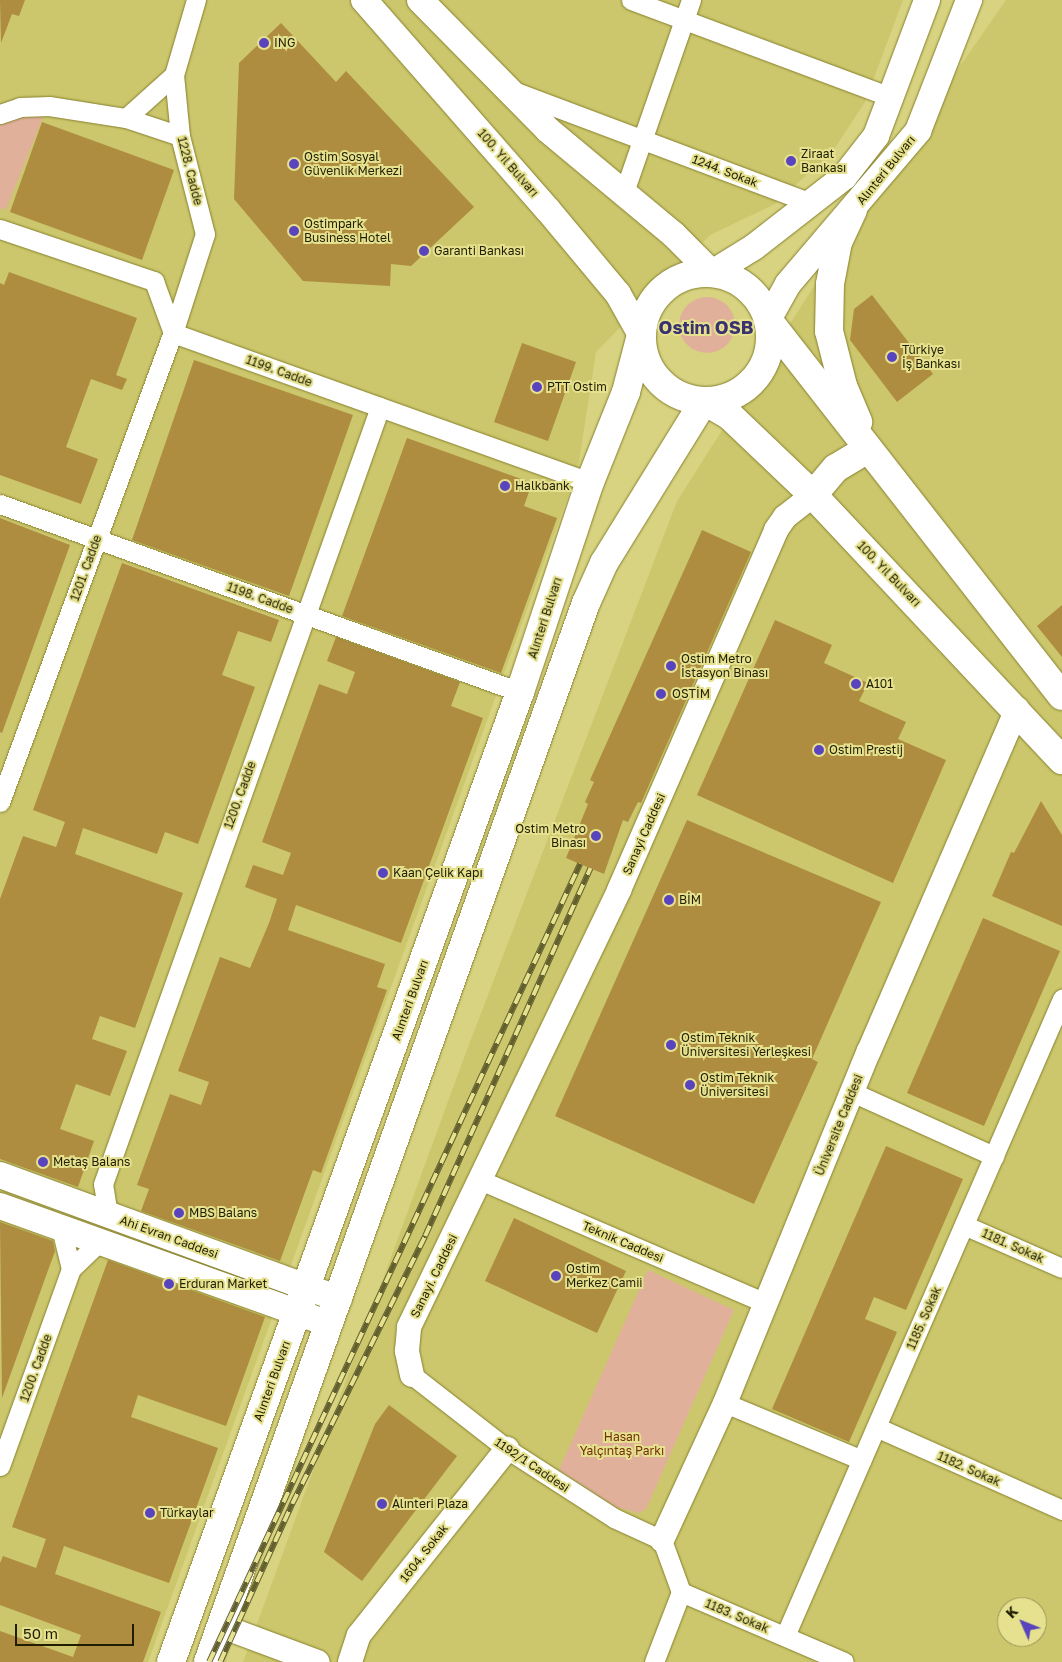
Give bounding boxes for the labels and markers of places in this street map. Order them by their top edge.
place label: ING [274,36,295,50]
marker: ING [258,37,270,49]
place label: Ziraat Bankası [801,147,846,175]
place label: Ostim Sosyal Güvenlik Merkezi [304,150,402,178]
marker: Ziraat Bankası [785,155,797,167]
marker: Ostim Sosyal Güvenlik Merkezi [288,158,300,170]
place label: Ostimpark Business Hotel [304,217,391,245]
marker: Ostimpark Business Hotel [288,225,300,237]
place label: Garanti Bankası [434,244,524,258]
marker: Garanti Bankası [418,245,430,257]
place label: Türkiye İş Bankası [902,343,960,371]
marker: Türkiye İş Bankası [886,351,898,363]
place label: PTT Ostim [547,380,607,394]
marker: PTT Ostim [531,381,543,393]
place label: Halkbank [515,479,570,493]
marker: Halkbank [499,480,511,492]
place label: Ostim Metro İstasyon Binası [681,652,768,680]
marker: Ostim Metro İstasyon Binası [665,660,677,672]
place label: A101 [866,677,893,691]
marker: A101 [850,678,862,690]
marker: OSTİM [654,687,668,701]
place label: OSTİM [672,687,710,701]
place label: Ostim Prestij [829,743,903,757]
marker: Ostim Prestij [813,744,825,756]
place label: Ostim Metro Binası [515,822,586,850]
marker: Ostim Metro Binası [590,830,602,842]
place label: Kaan Çelik Kapı [393,866,483,880]
marker: Kaan Çelik Kapı [377,867,389,879]
place label: BİM [679,893,701,907]
marker: BİM [663,894,675,906]
place label: Ostim Teknik Üniversitesi Yerleşkesi [681,1031,811,1059]
marker: Ostim Teknik Üniversitesi Yerleşkesi [665,1039,677,1051]
place label: Ostim Teknik Üniversitesi [700,1071,774,1099]
marker: Ostim Teknik Üniversitesi [684,1079,696,1091]
place label: Metaş Balans [53,1155,130,1169]
marker: Metaş Balans [37,1156,49,1168]
place label: MBS Balans [189,1206,257,1220]
marker: MBS Balans [173,1207,185,1219]
place label: Ostim Merkez Camii [566,1262,643,1290]
marker: Ostim Merkez Camii [550,1270,562,1282]
place label: Erduran Market [179,1277,267,1291]
marker: Erduran Market [163,1278,175,1290]
place label: Alınteri Plaza [392,1497,468,1511]
marker: Alınteri Plaza [376,1498,388,1510]
place label: Türkaylar [160,1506,214,1520]
marker: Türkaylar [144,1507,156,1519]

